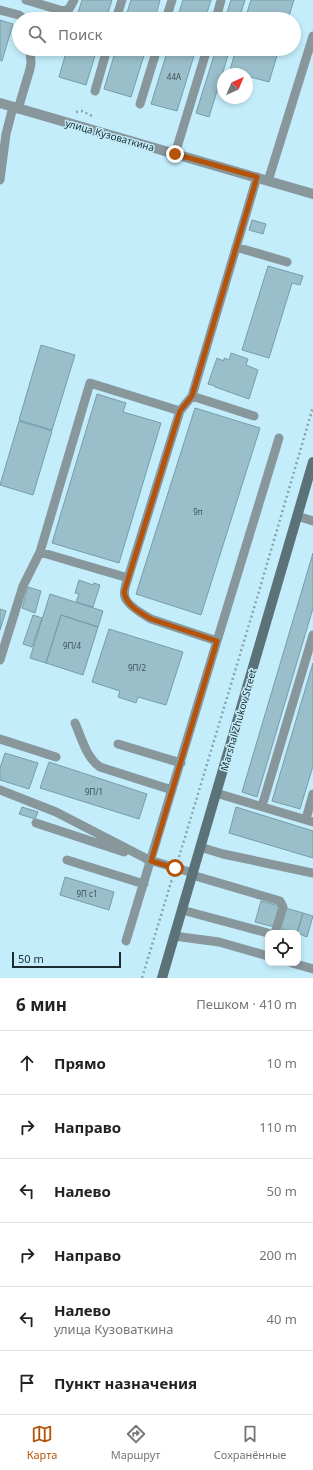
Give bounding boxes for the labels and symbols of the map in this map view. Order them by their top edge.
north arrow [217,68,253,104]
house number: 44А [167,71,182,82]
street label: улица Кузоваткина [64,116,156,154]
route end [166,145,184,163]
house number: 9п [193,506,203,517]
house number: 9П/4 [63,640,81,651]
house number: 9П/2 [128,662,146,673]
street label: Marshal Zhukov Street [217,667,259,773]
house number: 9П/1 [85,786,103,797]
route start [166,859,184,877]
house number: 9П с1 [76,888,98,899]
scale bar [12,950,121,969]

